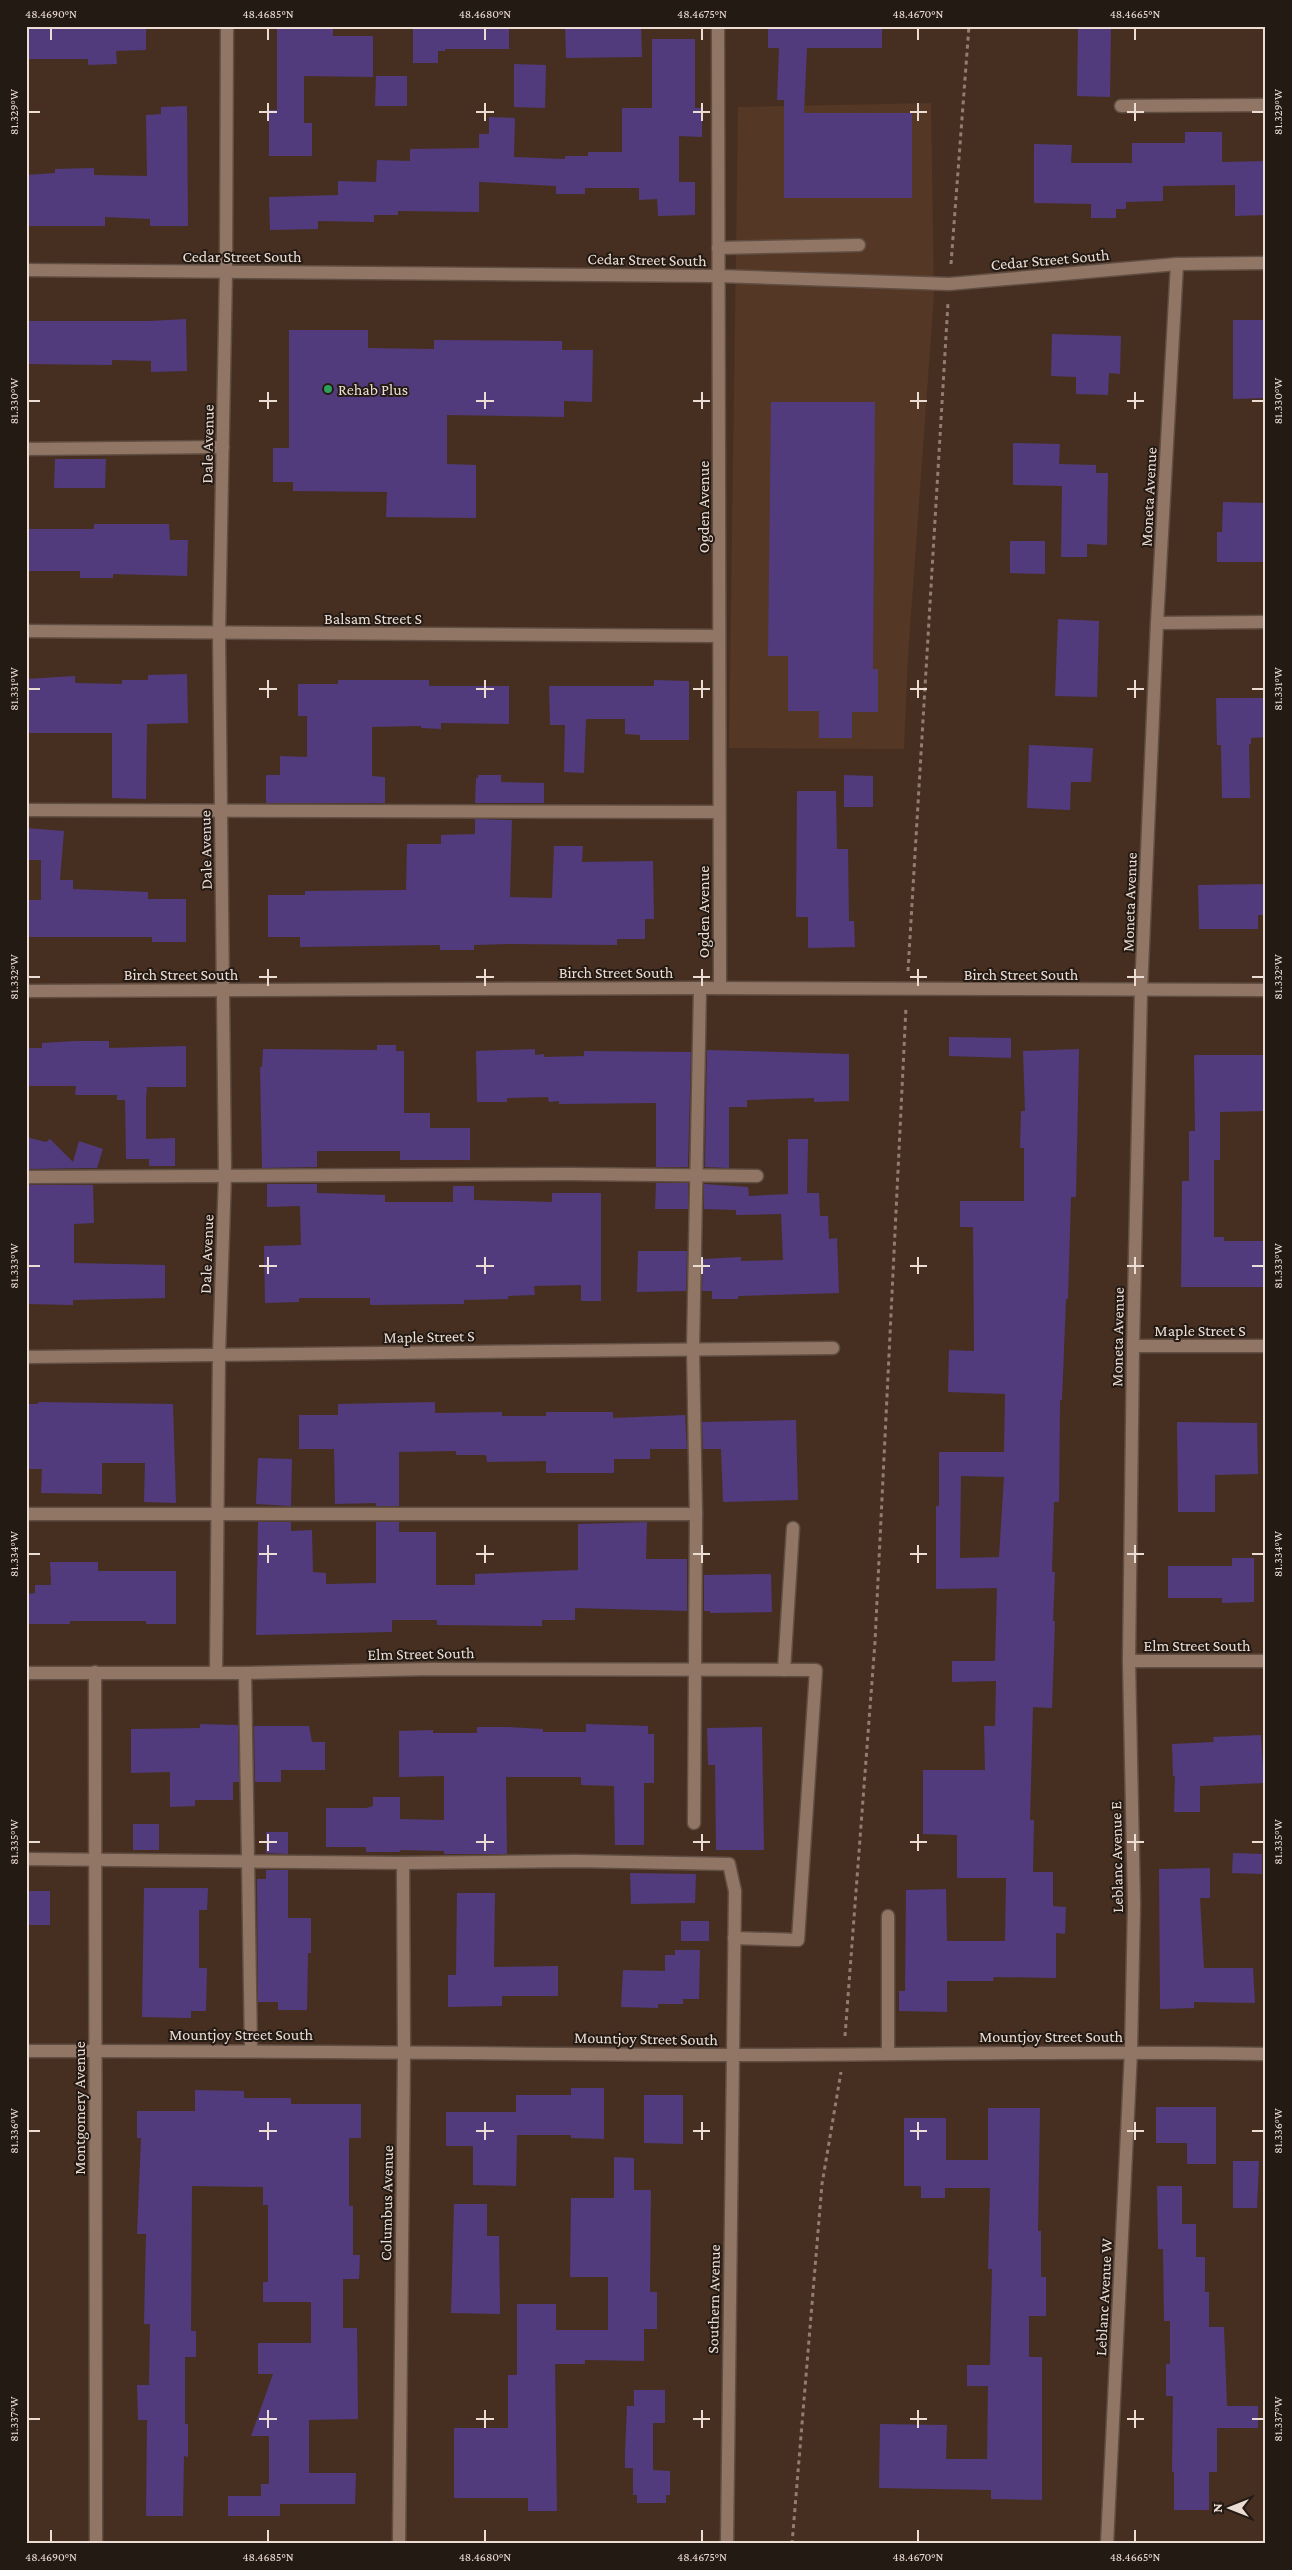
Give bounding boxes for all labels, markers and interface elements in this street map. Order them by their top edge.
text: 48.4690°N [25,7,77,21]
text: 48.4685°N [242,7,294,21]
text: 48.4680°N [459,7,511,21]
text: 48.4675°N [677,7,727,21]
text: 48.4670°N [893,7,944,21]
text: 48.4665°N [1110,7,1160,21]
text: 81.329°W [7,89,21,135]
text: 81.329°W [1271,89,1285,135]
street label: Cedar Street South [990,246,1111,273]
street label: Cedar Street South [182,248,302,265]
street label: Cedar Street South [587,250,707,269]
text: 81.330°W [7,378,21,424]
text: 81.330°W [1271,378,1285,424]
place label: Rehab Plus [338,381,408,398]
marker: Rehab Plus [322,383,334,395]
street label: Dale Avenue [198,404,217,484]
street label: Moneta Avenue [1137,447,1160,547]
street label: Ogden Avenue [695,461,713,553]
street label: Balsam Street S [324,610,422,627]
text: 81.331°W [7,667,21,711]
text: 81.331°W [1271,667,1285,711]
street label: Dale Avenue [196,810,215,890]
street label: Moneta Avenue [1119,852,1140,952]
street label: Ogden Avenue [695,866,713,958]
text: 81.332°W [7,954,21,1000]
text: 81.332°W [1271,954,1285,1000]
street label: Birch Street South [559,964,674,981]
street label: Birch Street South [124,966,239,983]
street label: Birch Street South [964,966,1079,983]
street label: Dale Avenue [197,1214,216,1294]
text: 81.333°W [7,1243,21,1289]
text: 81.333°W [1271,1243,1285,1289]
street label: Moneta Avenue [1108,1287,1127,1387]
street label: Maple Street S [1154,1322,1246,1340]
street label: Maple Street S [383,1327,475,1347]
text: 81.334°W [7,1531,21,1577]
text: 81.334°W [1271,1531,1285,1577]
street label: Elm Street South [1143,1637,1251,1654]
street label: Elm Street South [367,1644,475,1663]
street label: Leblanc Avenue E [1107,1801,1126,1913]
text: 81.335°W [7,1819,21,1865]
text: 81.335°W [1271,1819,1285,1865]
street label: Mountjoy Street South [169,2026,313,2044]
street label: Mountjoy Street South [979,2028,1123,2046]
street label: Mountjoy Street South [574,2029,719,2049]
street label: Montgomery Avenue [71,2041,89,2175]
text: 81.336°W [7,2108,21,2154]
text: 81.336°W [1271,2108,1285,2154]
street label: Columbus Avenue [377,2145,396,2261]
street label: Leblanc Avenue W [1092,2237,1115,2356]
street label: Southern Avenue [704,2244,723,2354]
text: 81.337°W [7,2396,21,2442]
text: 81.337°W [1271,2396,1285,2442]
north arrow [1204,2482,1254,2532]
text: N [1209,2503,1225,2513]
text: 48.4690°N [25,2550,77,2564]
text: 48.4685°N [242,2550,294,2564]
text: 48.4680°N [459,2550,511,2564]
text: 48.4675°N [677,2550,727,2564]
text: 48.4670°N [893,2550,944,2564]
text: 48.4665°N [1110,2550,1160,2564]

